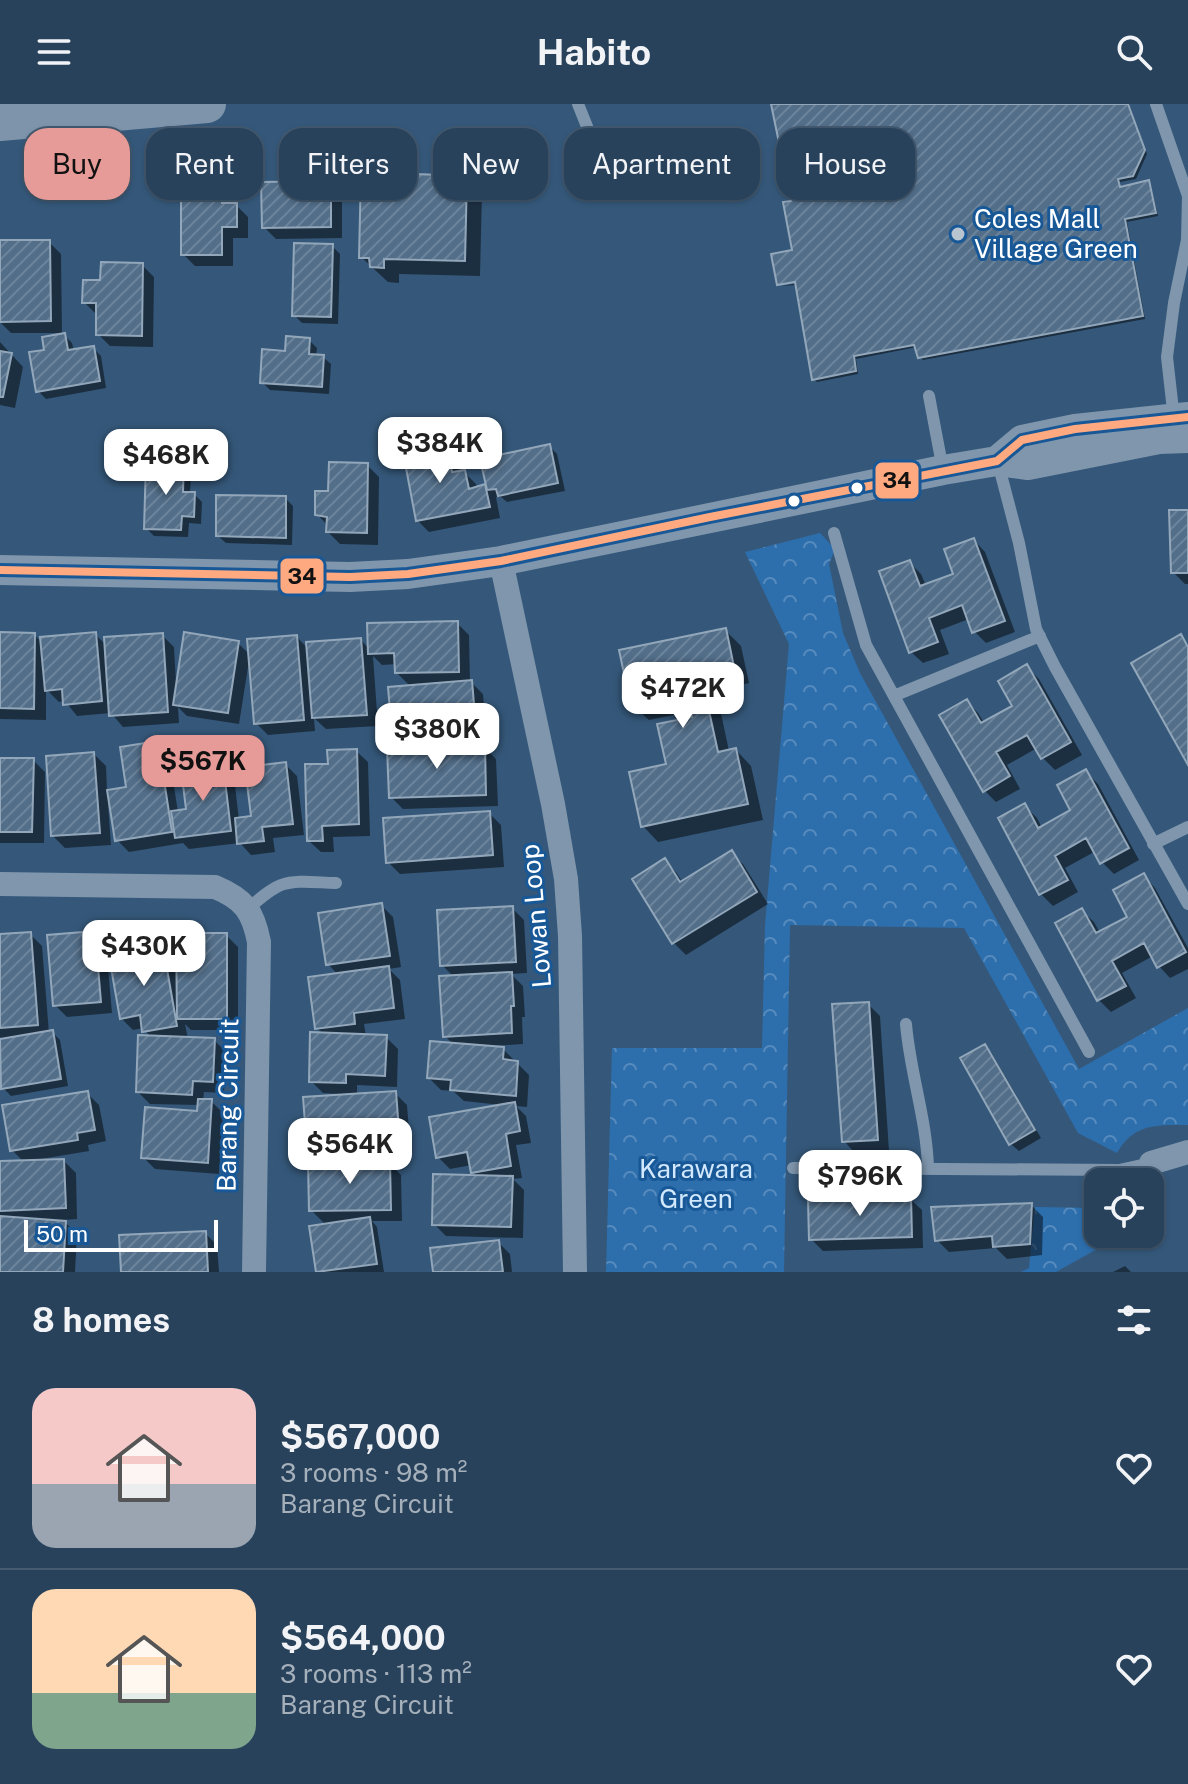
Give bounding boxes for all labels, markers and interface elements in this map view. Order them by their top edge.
icon: menu [32,30,76,74]
icon: search [1112,30,1156,74]
text: Habito [537,31,651,73]
chip: Buy [24,128,130,200]
chip: Rent [146,128,263,200]
chip: Filters [279,128,417,200]
chip: New [433,128,548,200]
chip: Apartment [564,128,760,200]
chip: House [776,128,915,200]
place label: Coles Mall Village Green [974,203,1138,264]
marker: Coles Mall Village Green [949,225,967,243]
pin: $384K [384,417,496,485]
text: $384K [396,427,484,458]
pin: $468K [110,429,222,497]
text: $468K [122,439,210,470]
line badge: 34 [874,461,920,500]
text: 34 [883,467,912,493]
unlabelled marker [849,480,865,496]
unlabelled marker [786,493,802,509]
line badge: 34 [279,557,325,595]
text: 34 [288,563,317,589]
pin: $472K [627,662,739,730]
text: $472K [640,672,726,703]
pin: $380K [381,703,493,771]
text: $380K [393,713,481,744]
pin: $567K [147,735,259,803]
text: $567K [160,745,246,776]
street label: Lowan Loop [514,843,557,989]
pin: $430K [88,920,200,988]
text: $430K [100,930,188,961]
street label: Barang Circuit [210,1018,245,1192]
pin: $564K [294,1118,406,1186]
text: $564K [306,1128,394,1159]
pin: $796K [804,1150,916,1218]
park label: Karawara Green [639,1153,753,1214]
text: $796K [817,1160,903,1191]
map controls [1084,1168,1164,1248]
button: locate [1084,1168,1164,1248]
scale bar [24,1216,218,1252]
text: 50 m [36,1221,88,1247]
icon: filters [1112,1298,1156,1342]
text: 8 homes [32,1300,170,1340]
text: $567,000 [280,1417,440,1457]
icon: home [96,1420,192,1516]
icon: heart [1112,1446,1156,1490]
text: 3 rooms · 98 m² [280,1457,467,1488]
text: Barang Circuit [280,1488,454,1519]
text: $564,000 [280,1618,446,1658]
icon: home [96,1621,192,1717]
icon: heart [1112,1647,1156,1691]
text: 3 rooms · 113 m² [280,1658,472,1689]
text: Barang Circuit [280,1689,454,1720]

